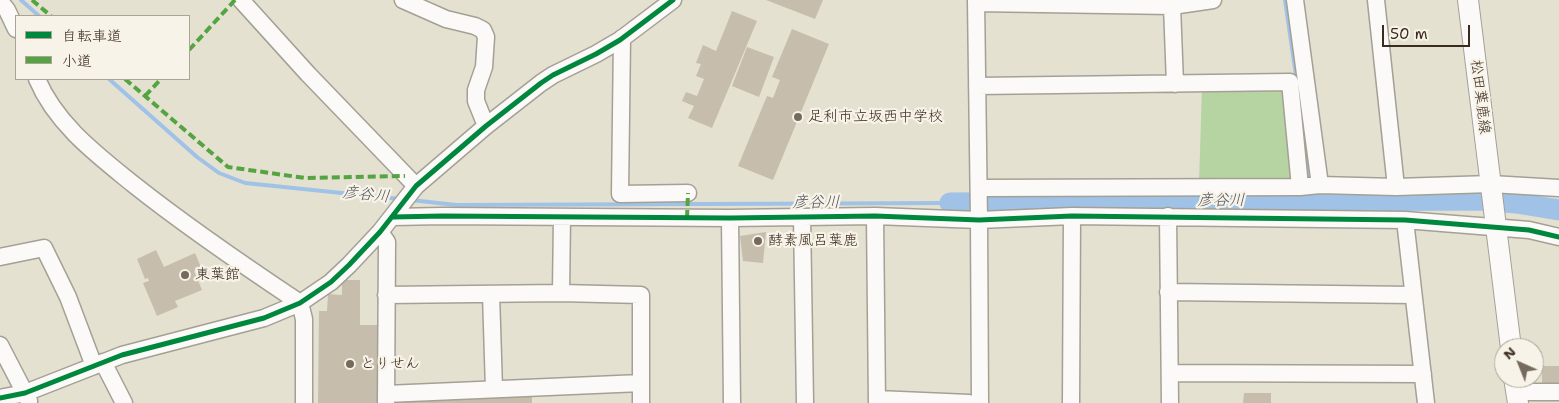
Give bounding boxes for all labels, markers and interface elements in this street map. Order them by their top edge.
legend [15,15,190,80]
scale bar [1384,15,1472,47]
text: 50 m [1390,24,1428,44]
text: 自転車道 [62,26,122,46]
text: 小道 [62,51,92,71]
street label: 松田葉鹿線 [1466,59,1494,135]
place label: 足利市立坂西中学校 [808,108,943,126]
marker: 足利市立坂西中学校 [792,111,804,123]
water label: 彦谷川 [341,183,391,207]
water label: 彦谷川 [1197,191,1245,211]
water label: 彦谷川 [792,193,840,213]
place label: 酵素風呂葉鹿 [768,232,858,250]
marker: 酵素風呂葉鹿 [752,235,764,247]
place label: 東葉館 [195,266,240,284]
marker: 東葉館 [179,269,191,281]
north arrow [1494,338,1544,388]
text: N [1499,343,1520,363]
place label: とりせん [360,355,420,373]
marker: とりせん [344,358,356,370]

